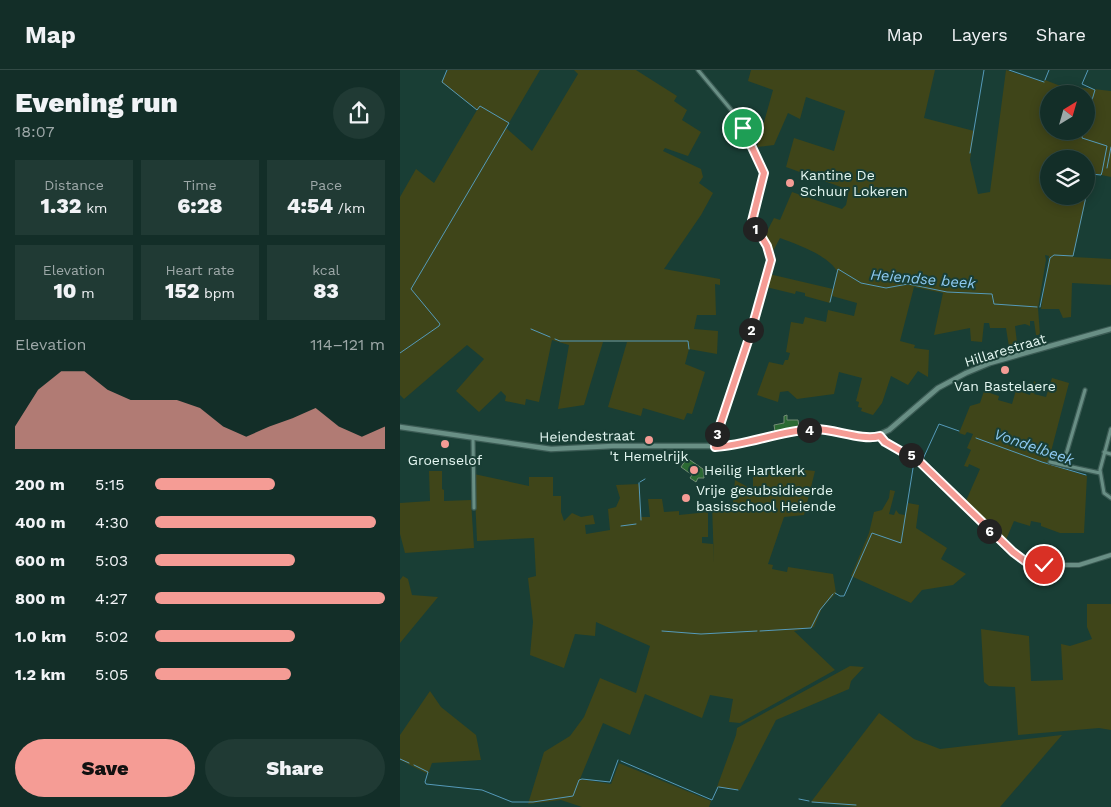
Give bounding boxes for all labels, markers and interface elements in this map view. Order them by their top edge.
text: Map [25,21,76,49]
text: Map [886,24,923,45]
text: Layers [951,24,1008,45]
text: Share [1036,24,1086,45]
north arrow [1040,85,1095,140]
map controls [1040,85,1095,205]
text: Evening run [15,86,178,119]
button: share [333,87,385,139]
pin [722,107,764,149]
icon: arrive [729,114,757,142]
text: 18:07 [15,122,54,141]
button: layers [1040,150,1095,205]
place label: Kantine De Schuur Lokeren [800,167,907,199]
text: Distance [44,177,104,193]
text: Time [183,177,217,193]
text: Pace [310,177,342,193]
marker: Kantine De Schuur Lokeren [784,177,796,189]
text: 1.32 [41,193,81,218]
text: 6:28 [177,193,223,218]
text: 4:54 [287,193,333,218]
text: km [81,200,107,216]
text: /km [333,200,365,216]
pin: 1 [742,216,768,242]
text: 1 [752,221,759,237]
text: Elevation [43,262,105,278]
text: Heart rate [165,262,235,278]
text: kcal [312,262,340,278]
water label: Heiendse beek [870,265,977,293]
text: 10 [53,278,76,303]
text: 152 [165,278,199,303]
text: 83 [313,278,339,303]
text: m [76,285,95,301]
text: bpm [199,285,235,301]
pin: 2 [738,318,764,342]
text: 2 [747,322,756,338]
street label: Hillarestraat [962,330,1048,370]
text: Elevation [15,335,86,354]
text: 114–121 m [310,335,385,354]
marker: Van Bastelaere [999,364,1011,376]
place label: Van Bastelaere [954,378,1056,394]
pin: 4 [796,418,822,442]
pin: 3 [704,422,730,446]
text: 4 [805,422,814,438]
water label: Vondelbeek [992,425,1077,469]
text: 3 [713,426,722,442]
street label: Heiendestraat [539,427,635,445]
marker: 't Hemelrijk [643,434,655,446]
marker: Groenselof [439,438,451,450]
pin: 5 [898,442,924,468]
text: 5 [907,447,916,463]
place label: 't Hemelrijk [610,448,689,464]
place label: Groenselof [408,452,483,468]
place label: Heilig Hartkerk [704,462,805,478]
marker: Heilig Hartkerk [688,464,700,476]
text: 200 m [15,475,65,494]
text: 5:15 [95,475,125,494]
place label: Vrije gesubsidieerde basisschool Heiende [696,482,836,514]
marker: Vrije gesubsidieerde basisschool Heiende [680,492,692,504]
text: 400 m [15,513,66,532]
text: 4:30 [95,513,129,532]
pin: 6 [976,518,1002,544]
text: 6 [985,523,994,539]
pin [1023,544,1065,586]
text: 600 m [15,551,65,570]
text: 5:03 [95,551,128,570]
icon: check [1030,551,1058,579]
text: 800 m [15,589,65,608]
text: 4:27 [95,589,128,608]
text: 1.0 km [15,627,66,646]
text: 5:02 [95,627,128,646]
text: 1.2 km [15,665,66,684]
text: 5:05 [95,665,128,684]
button: Save [15,739,195,797]
button: Share [205,739,385,797]

